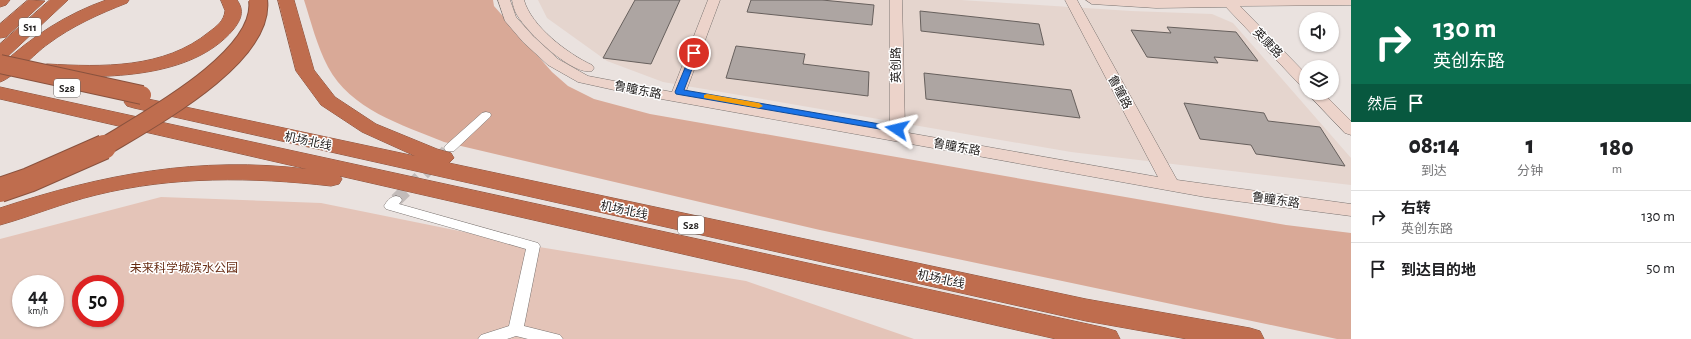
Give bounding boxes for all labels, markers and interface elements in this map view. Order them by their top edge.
map controls [1299,12,1339,100]
button: sound [1299,12,1339,52]
text: 130 m [1433,15,1497,43]
icon: right [1367,16,1419,68]
road number: S11 [19,18,41,36]
street label: 英康路 [1251,25,1286,60]
pin [677,36,711,70]
icon: arrive [683,42,705,64]
street label: 英创路 [889,47,902,83]
text: 英创东路 [1433,53,1505,71]
button: layers [1299,60,1339,100]
street label: 鲁瞳路 [1106,73,1135,111]
road number: S28 [54,79,80,97]
street label: 鲁瞳东路 [613,79,663,100]
icon: arrive [1405,92,1427,114]
text: 然后 [1367,97,1397,112]
position arrow [876,108,918,150]
street label: 机场北线 [283,129,333,152]
text: 08:14 [1408,134,1460,158]
text: 1 [1525,134,1534,158]
street label: 鲁瞳东路 [932,136,982,157]
text: 180 [1600,136,1634,160]
text: m [1612,163,1622,176]
text: 到达 [1421,165,1447,178]
text: 分钟 [1517,165,1543,178]
street label: 鲁瞳东路 [1251,190,1301,209]
street label: 机场北线 [599,198,649,221]
text: 右转 [1401,201,1431,216]
icon: right [1367,206,1389,228]
text: 130 m [1641,209,1675,224]
road number: S28 [678,216,704,234]
text: 英创东路 [1401,223,1453,236]
icon: arrive [1367,258,1389,280]
park label: 未来科学城滨水公园 [130,261,238,274]
text: 50 m [1646,261,1675,276]
text: 到达目的地 [1401,263,1476,278]
street label: 机场北线 [916,267,966,290]
speed limit sign: 50 [72,275,124,327]
text: 44 [28,286,48,306]
text: km/h [28,306,48,316]

